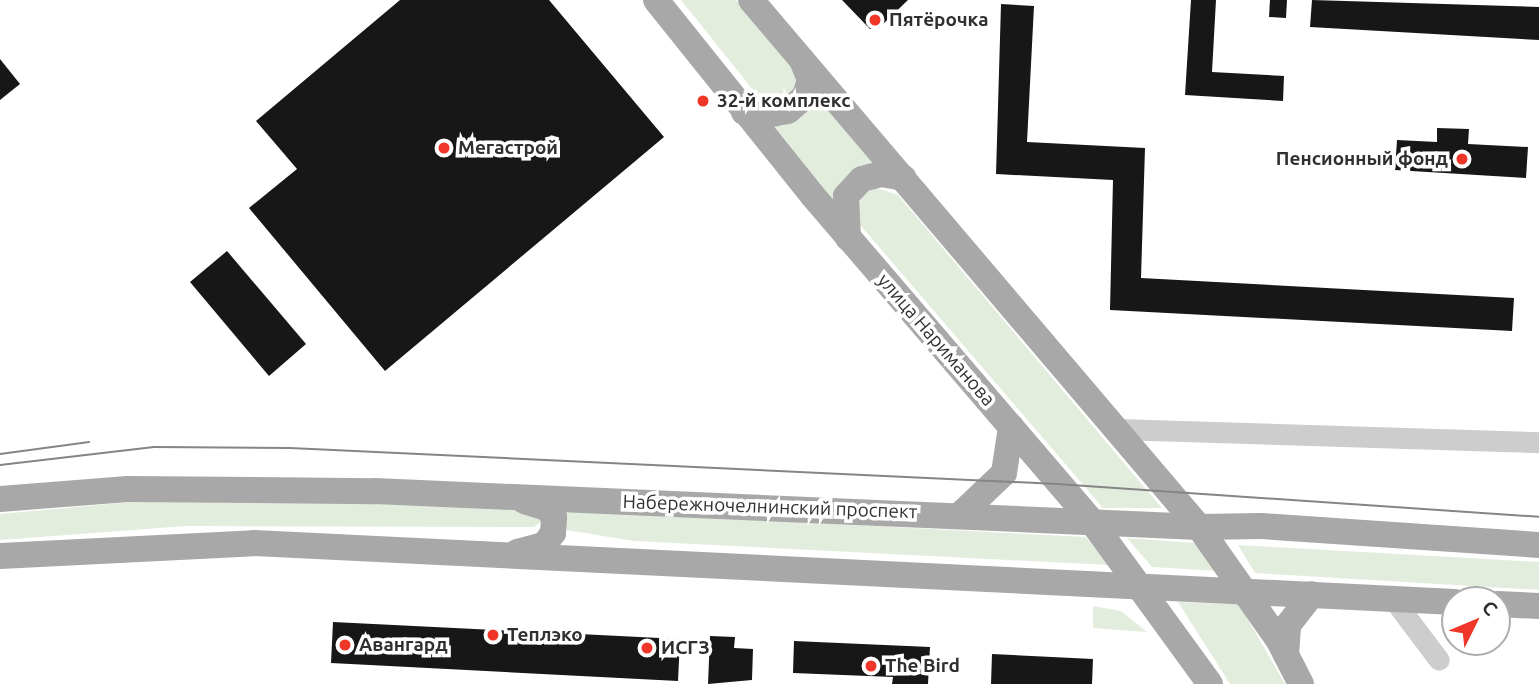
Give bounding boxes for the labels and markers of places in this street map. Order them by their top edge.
place label: Пятёрочка [889,9,988,31]
marker: Пятёрочка [867,12,883,28]
place label: 32-й комплекс [717,90,851,112]
marker: 32-й комплекс [695,93,711,109]
place label: Мегастрой [458,137,558,159]
marker: Мегастрой [436,140,452,156]
place label: Пенсионный фонд [1276,148,1448,170]
marker: Пенсионный фонд [1454,151,1470,167]
place label: Теплэко [507,624,583,646]
marker: Теплэко [485,627,501,643]
place label: Авангард [359,634,448,656]
marker: Авангард [337,637,353,653]
place label: ИСГЗ [661,637,709,659]
marker: ИСГЗ [639,640,655,656]
place label: The Bird [885,655,960,677]
marker: The Bird [863,658,879,674]

